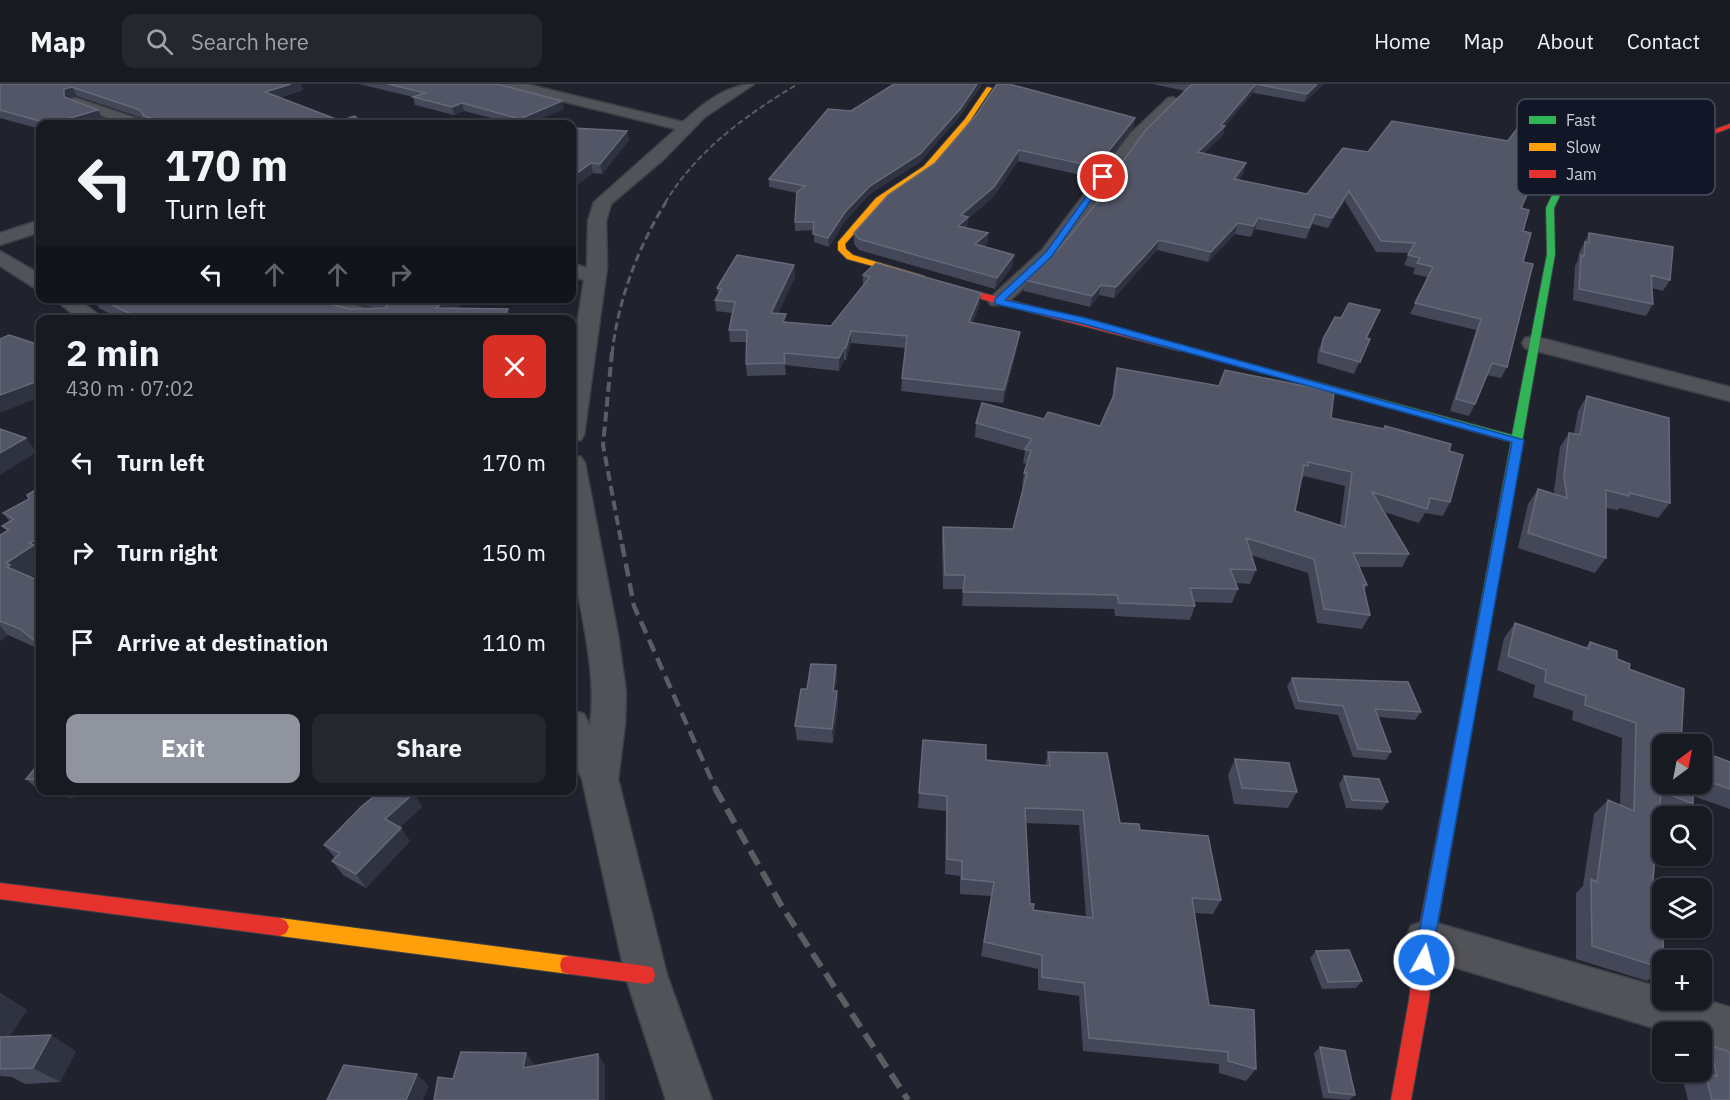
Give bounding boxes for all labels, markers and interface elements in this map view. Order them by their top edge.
search box [122,14,542,68]
text: Map [30,23,86,60]
icon: search [143,25,176,58]
text: Search here [191,27,309,56]
text: Home [1374,27,1431,55]
text: Map [1464,27,1504,55]
text: About [1537,27,1594,55]
text: Contact [1627,27,1700,55]
legend [1517,99,1715,195]
text: Fast [1566,110,1596,130]
text: Slow [1566,137,1601,157]
text: 170 m [165,138,288,193]
icon: left [66,144,144,222]
pin [1077,151,1128,202]
icon: arrive [1086,160,1119,193]
text: Jam [1566,164,1597,184]
text: Turn left [165,191,266,226]
icon: left [195,258,228,291]
icon: ahead [258,258,291,291]
icon: ahead [321,258,354,291]
icon: right [384,258,417,291]
text: 2 min [66,329,160,376]
button: close [483,335,546,398]
text: 430 m · 07:02 [66,375,194,402]
icon: left [66,446,99,479]
text: Turn left [117,448,205,477]
text: 170 m [482,448,546,477]
icon: right [66,536,99,569]
text: Turn right [117,538,218,567]
text: 150 m [482,538,546,567]
icon: arrive [66,626,99,659]
text: Arrive at destination [117,628,328,657]
text: 110 m [482,628,546,657]
button: Exit [66,714,300,783]
button: Share [312,714,546,783]
north arrow [1652,734,1712,794]
map controls [1652,734,1712,1082]
button: search [1652,806,1712,866]
button: layers [1652,878,1712,938]
position arrow [1392,928,1456,992]
button: + [1652,950,1712,1010]
button: − [1652,1022,1712,1082]

